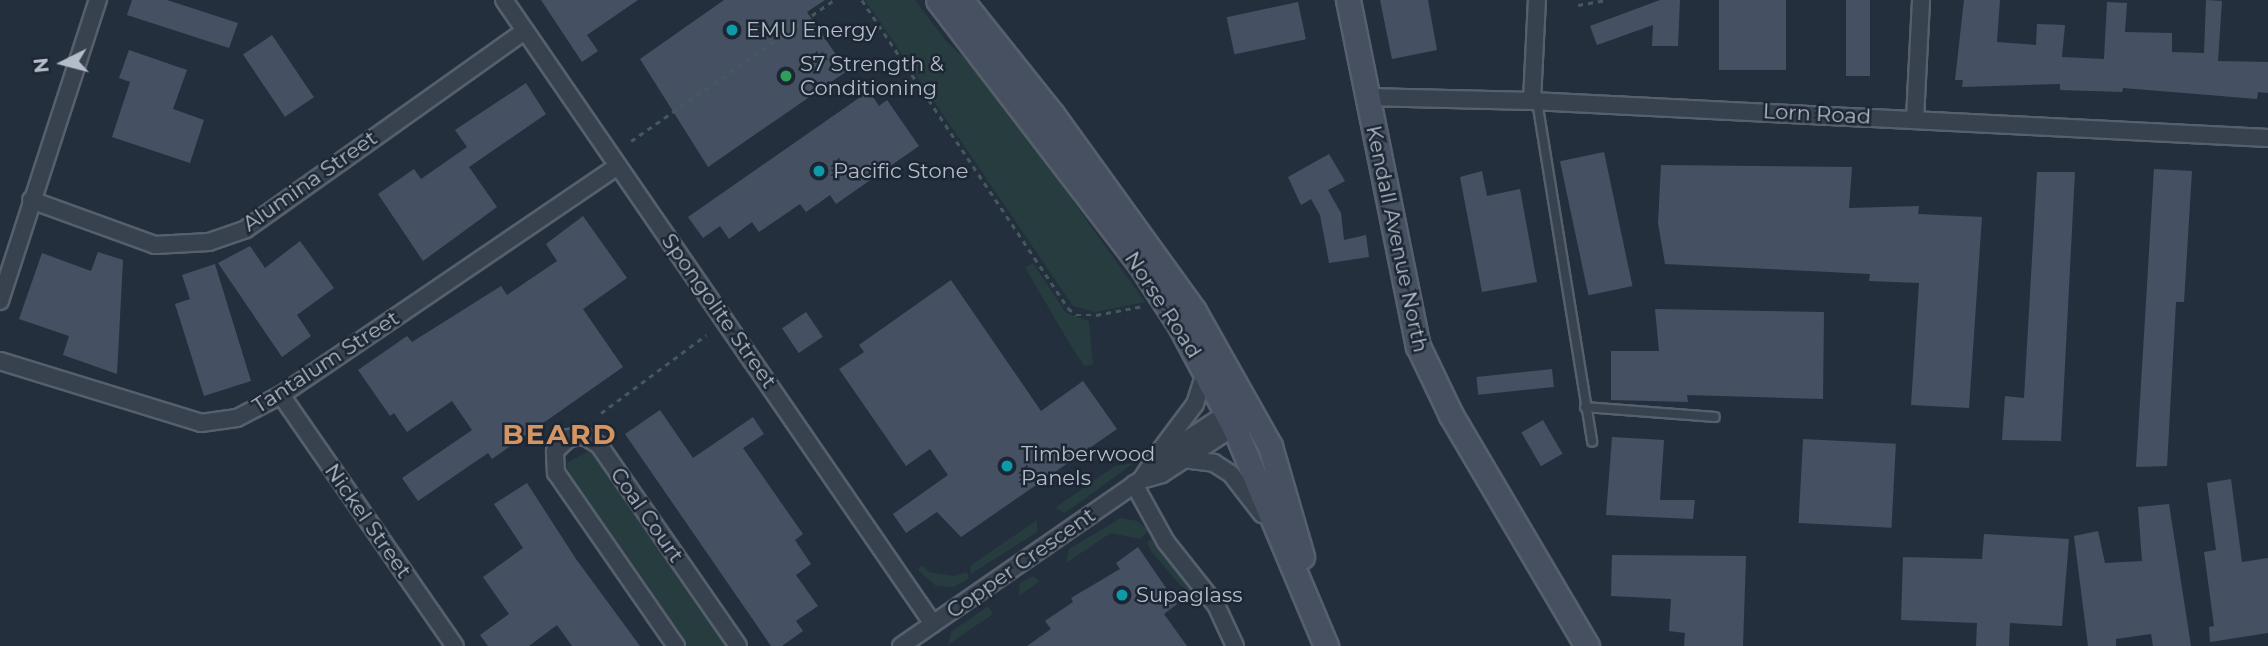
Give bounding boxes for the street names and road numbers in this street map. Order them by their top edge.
street label: Lorn Road [1762,99,1872,129]
street label: Kendall Avenue North [1361,123,1433,355]
street label: Alumina Street [238,125,382,237]
street label: Spongolite Street [656,229,782,393]
street label: Norse Road [1119,247,1207,363]
street label: Tantalum Street [248,305,404,419]
street label: Nickel Street [319,459,417,583]
street label: Coal Court [605,463,689,567]
street label: Copper Crescent [942,502,1100,624]

